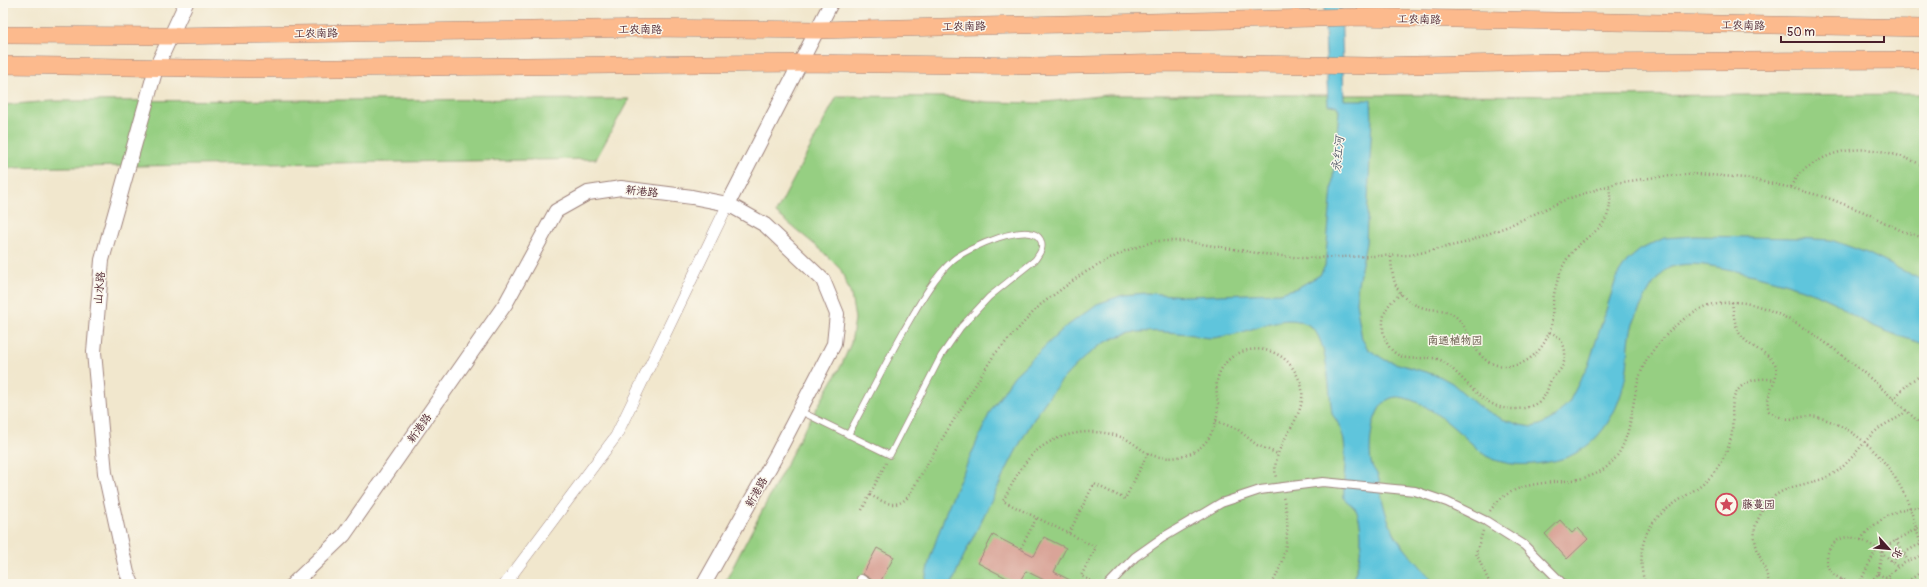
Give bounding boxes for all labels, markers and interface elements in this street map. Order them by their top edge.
street label: 工农南路 [1397,13,1441,26]
scale bar [1781,18,1884,44]
street label: 工农南路 [1721,19,1765,32]
street label: 工农南路 [942,20,986,33]
street label: 工农南路 [618,23,662,36]
text: 50 m [1787,25,1815,40]
street label: 工农南路 [294,27,338,40]
water label: 永红河 [1329,133,1348,173]
street label: 新港路 [625,183,659,200]
street label: 山水路 [92,271,107,305]
park label: 南通植物园 [1428,334,1483,347]
street label: 新港路 [405,411,434,446]
street label: 新港路 [743,475,770,510]
place icon: 藤蔓园 [1714,491,1740,517]
place label: 藤蔓园 [1742,498,1775,511]
north arrow [1869,529,1909,569]
text: 北 [1889,545,1906,561]

